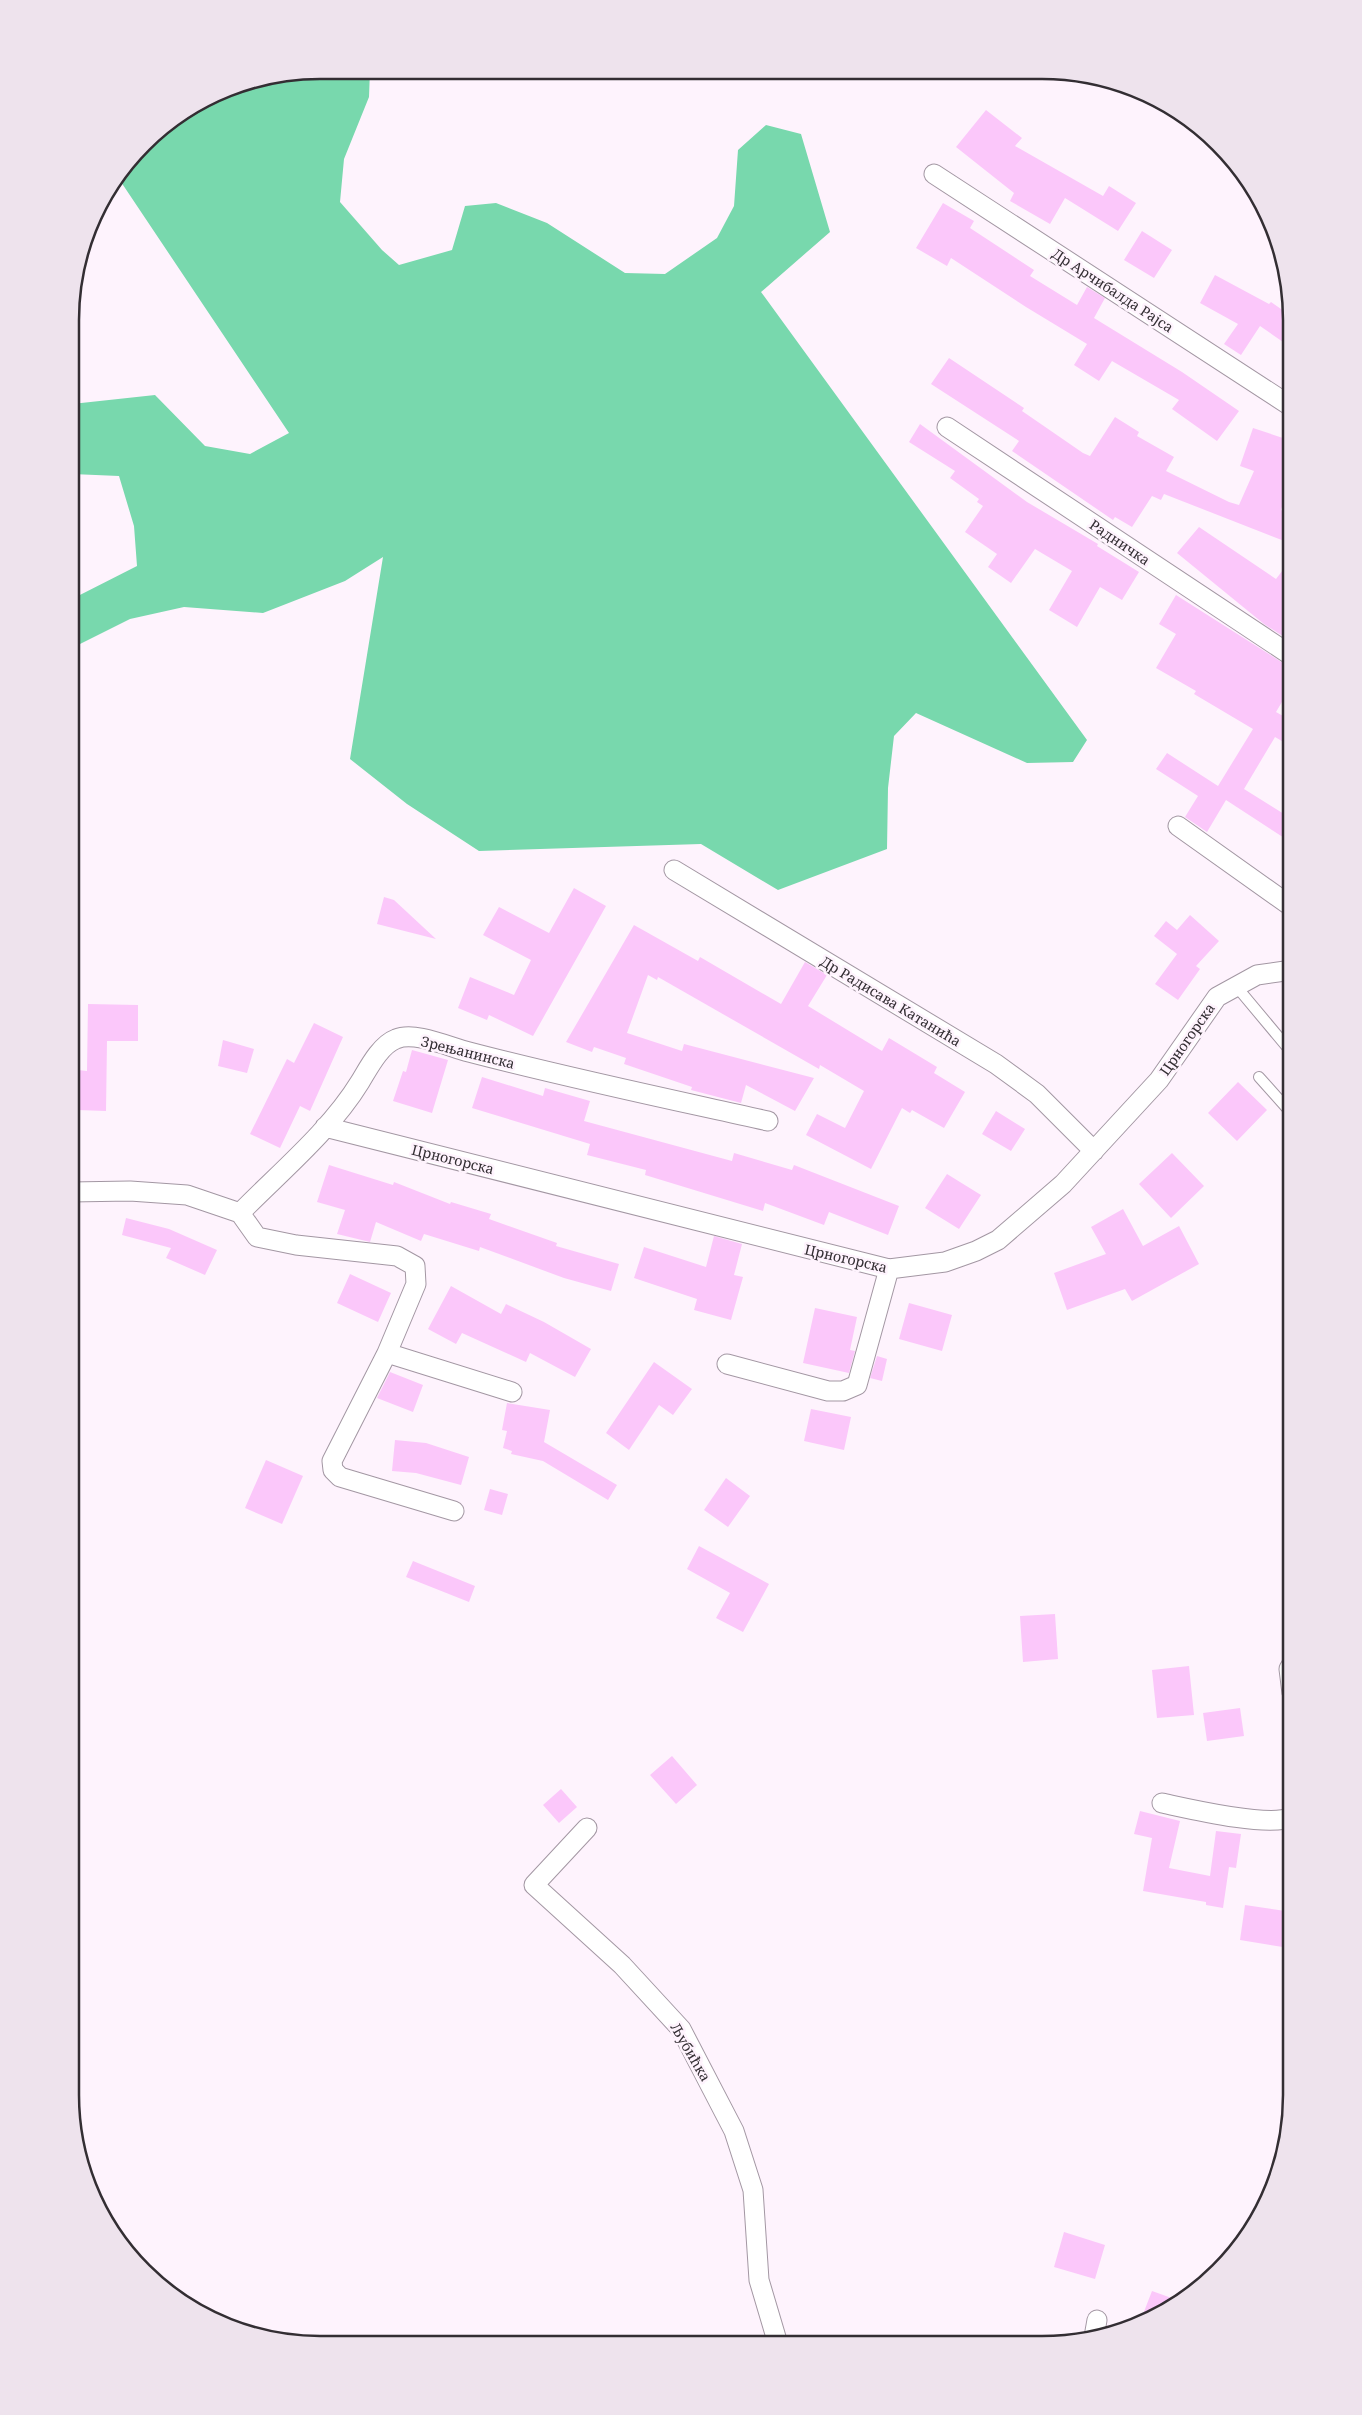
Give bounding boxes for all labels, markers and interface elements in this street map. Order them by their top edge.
street label: Др Арчибалда Рајса [1049,244,1177,336]
street label: Радничка [1086,515,1154,569]
street label: Др Радисава Катанића [817,951,965,1051]
street label: Црногорска [1155,999,1219,1079]
street label: Зрењанинска [419,1031,517,1073]
street label: Црногорска [410,1140,496,1178]
street label: Црногорска [803,1239,889,1277]
street label: Љубићка [667,2019,715,2085]

